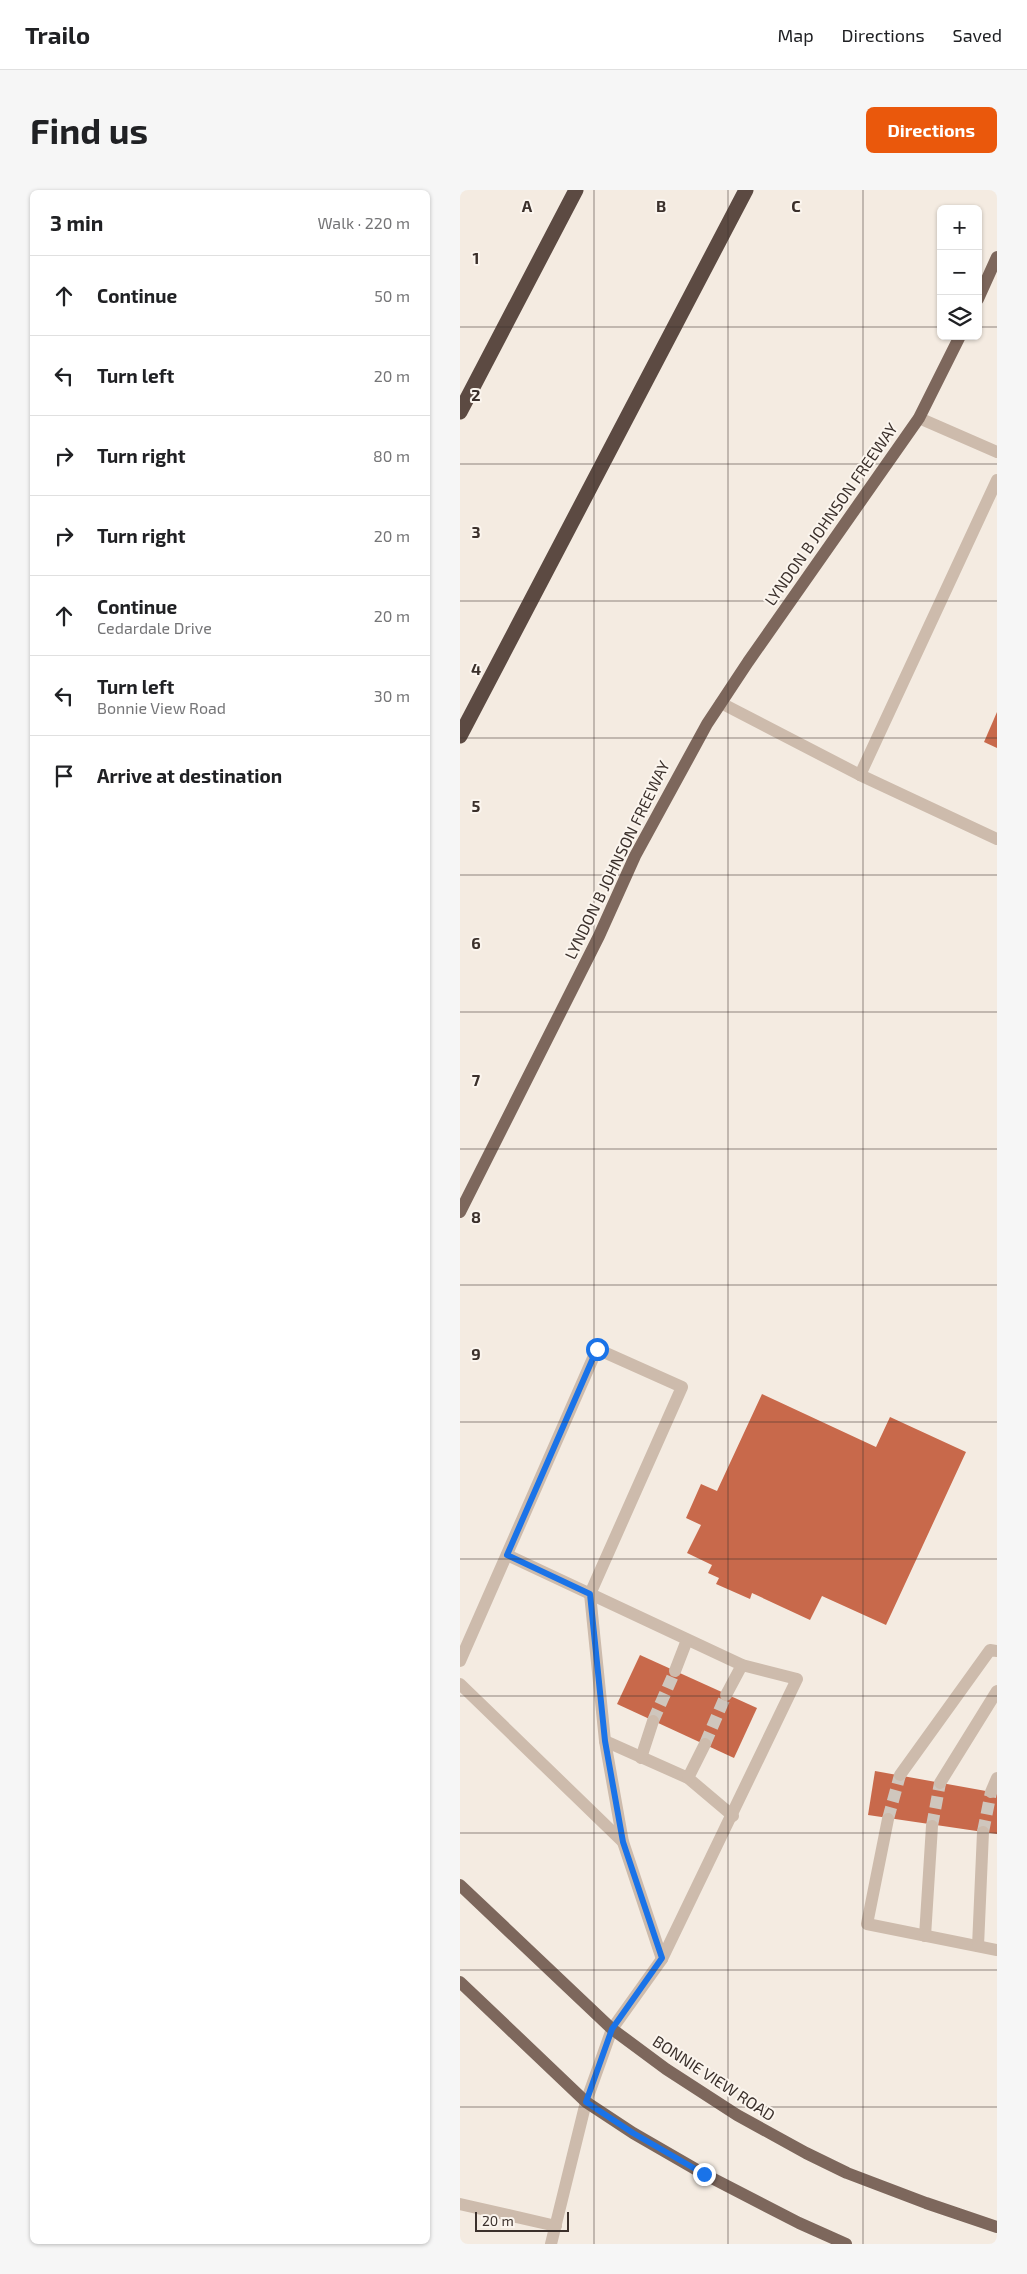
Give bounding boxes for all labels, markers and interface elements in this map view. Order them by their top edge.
text: Trailo [25,20,90,49]
text: Map [777,24,814,46]
text: Directions [842,24,925,46]
text: Saved [953,24,1002,46]
button: Directions [866,107,997,153]
text: Find us [30,109,148,151]
text: A [522,196,533,215]
text: B [656,196,666,215]
text: C [791,196,801,215]
map controls [937,205,982,340]
button: + [937,205,982,250]
text: 3 min [50,210,103,235]
text: Walk · 220 m [317,213,410,232]
text: 1 [473,248,479,267]
button: − [937,250,982,295]
icon: ahead [50,282,78,310]
text: Continue [97,284,177,307]
text: 50 m [374,286,410,305]
button: layers [937,295,982,340]
icon: left [50,362,78,390]
text: Turn left [97,364,174,387]
text: 20 m [374,366,410,385]
text: 2 [471,385,481,404]
street label: LYNDON B JOHNSON FREEWAY [760,419,901,609]
icon: right [50,442,78,470]
text: Turn right [97,444,185,467]
text: 80 m [373,446,410,465]
icon: right [50,522,78,550]
text: 3 [471,522,481,541]
text: Turn right [97,524,185,547]
text: 20 m [374,526,410,545]
text: Continue [97,595,177,618]
icon: ahead [50,602,78,630]
text: 20 m [374,606,410,625]
text: Cedardale Drive [97,618,212,637]
text: 4 [471,659,481,678]
text: Turn left [97,675,174,698]
icon: left [50,682,78,710]
text: 30 m [374,686,410,705]
text: Bonnie View Road [97,698,226,717]
street label: LYNDON B JOHNSON FREEWAY [560,757,673,962]
icon: arrive [50,762,78,790]
text: Arrive at destination [97,764,282,787]
text: 5 [472,796,481,815]
text: 6 [471,933,481,952]
text: 7 [472,1070,481,1089]
text: 8 [471,1207,481,1226]
route start [586,1338,609,1361]
text: 9 [471,1344,481,1363]
street label: BONNIE VIEW ROAD [650,2031,779,2124]
route end [693,2163,716,2186]
scale bar [475,2209,569,2232]
text: 20 m [482,2212,514,2229]

